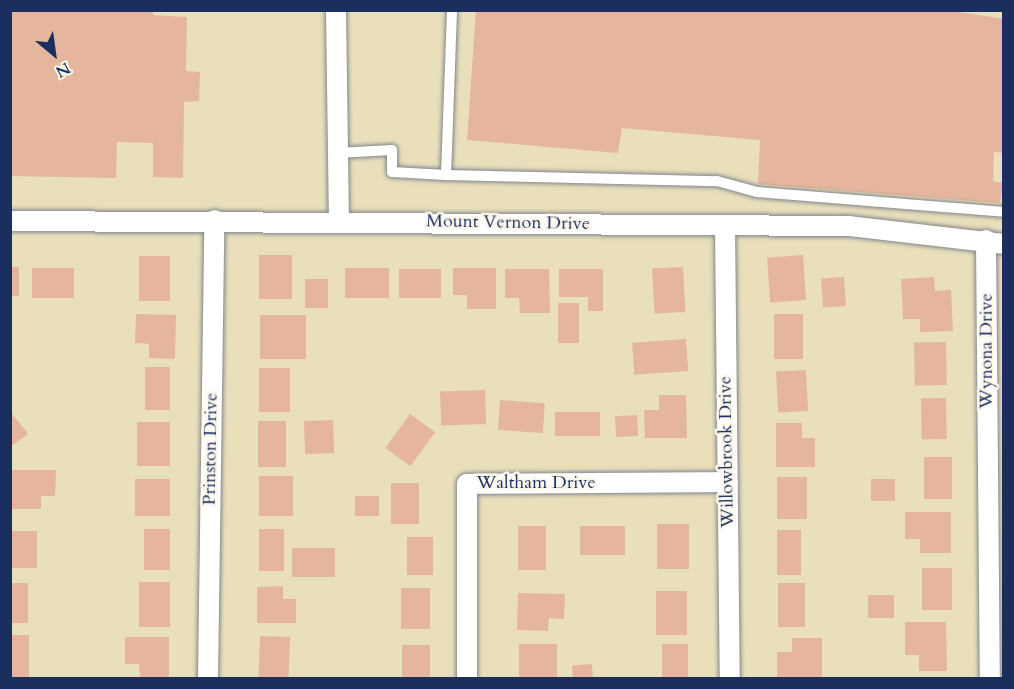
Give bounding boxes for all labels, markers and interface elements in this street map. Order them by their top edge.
north arrow [24,24,84,84]
text: N [51,57,74,83]
street label: Mount Vernon Drive [426,211,590,235]
street label: Wynona Drive [976,293,998,409]
street label: Willowbrook Drive [715,376,739,528]
street label: Prinston Drive [199,393,223,505]
street label: Waltham Drive [476,472,596,494]

